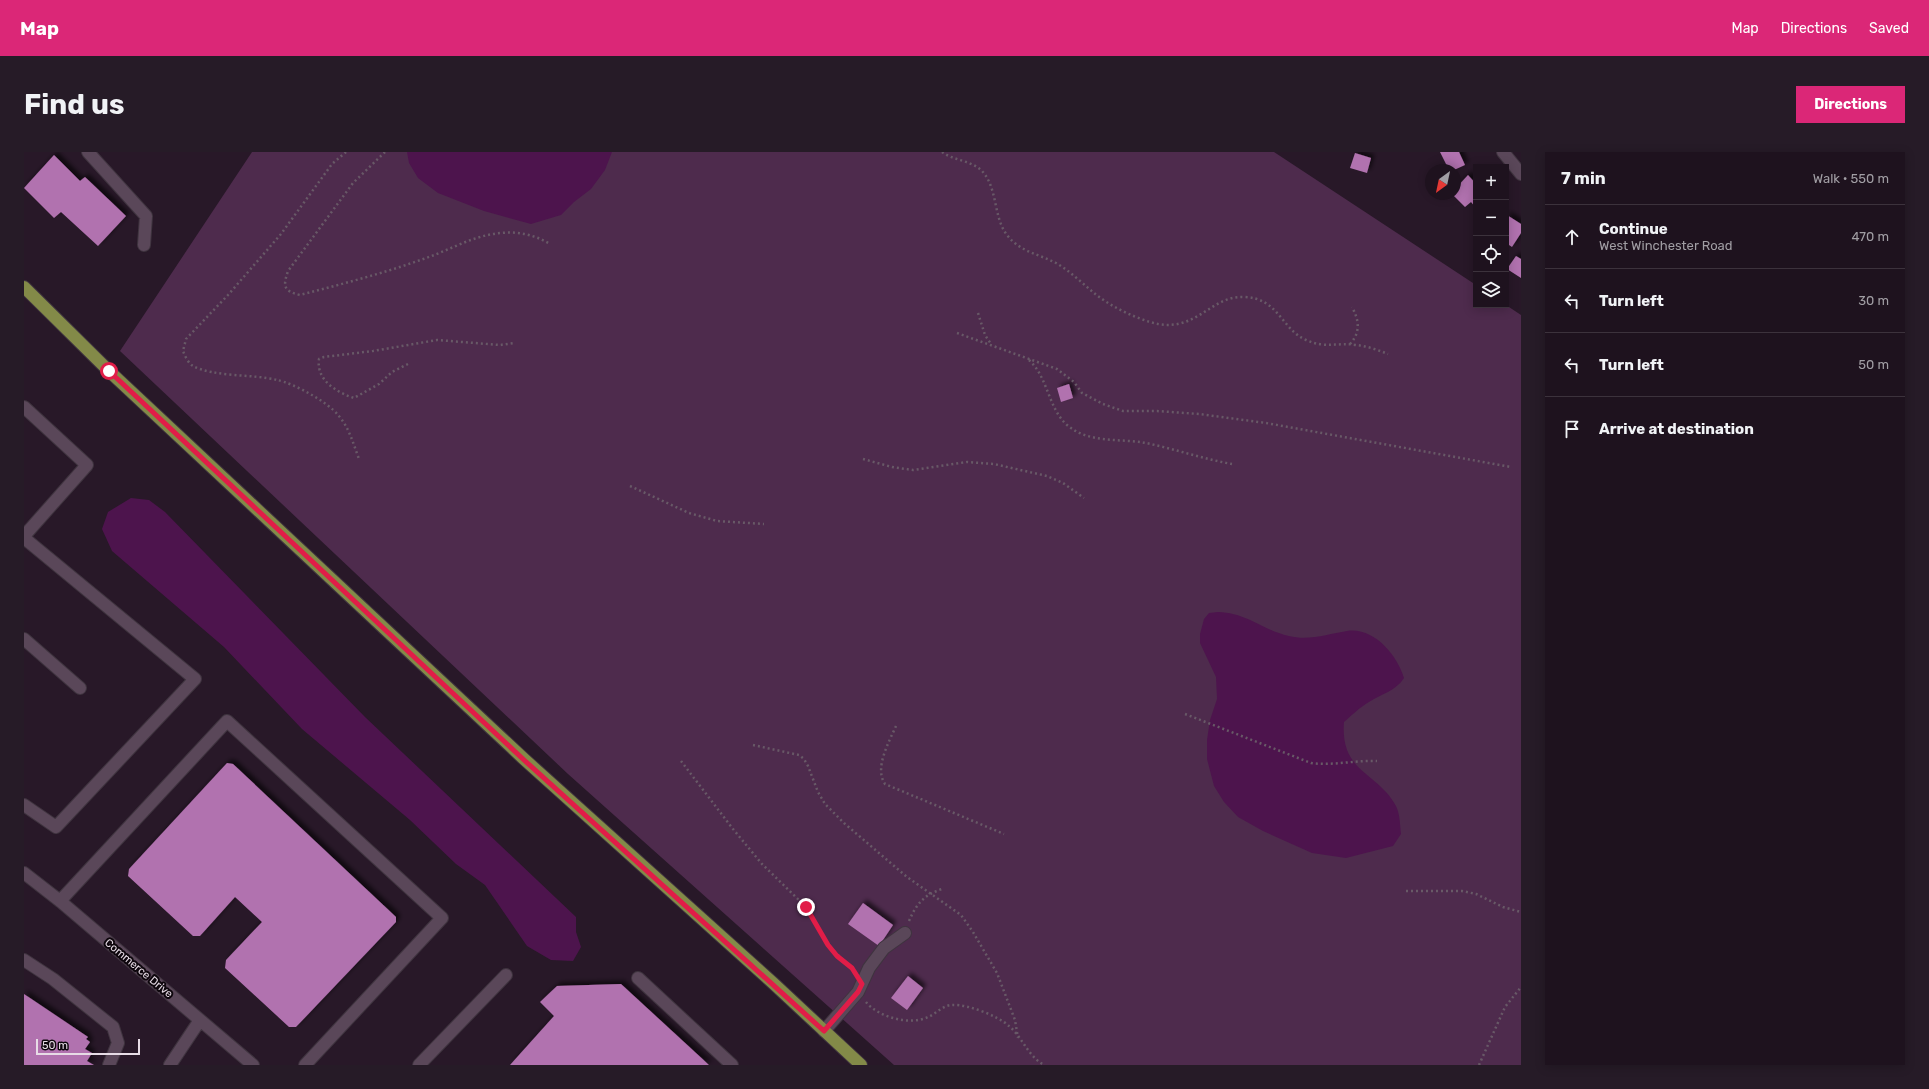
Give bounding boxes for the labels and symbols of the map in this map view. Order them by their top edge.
north arrow [1425,164,1461,200]
route start [100,362,118,380]
route end [797,898,815,916]
street label: Commerce Drive [102,936,175,1001]
scale bar [36,1037,140,1056]

